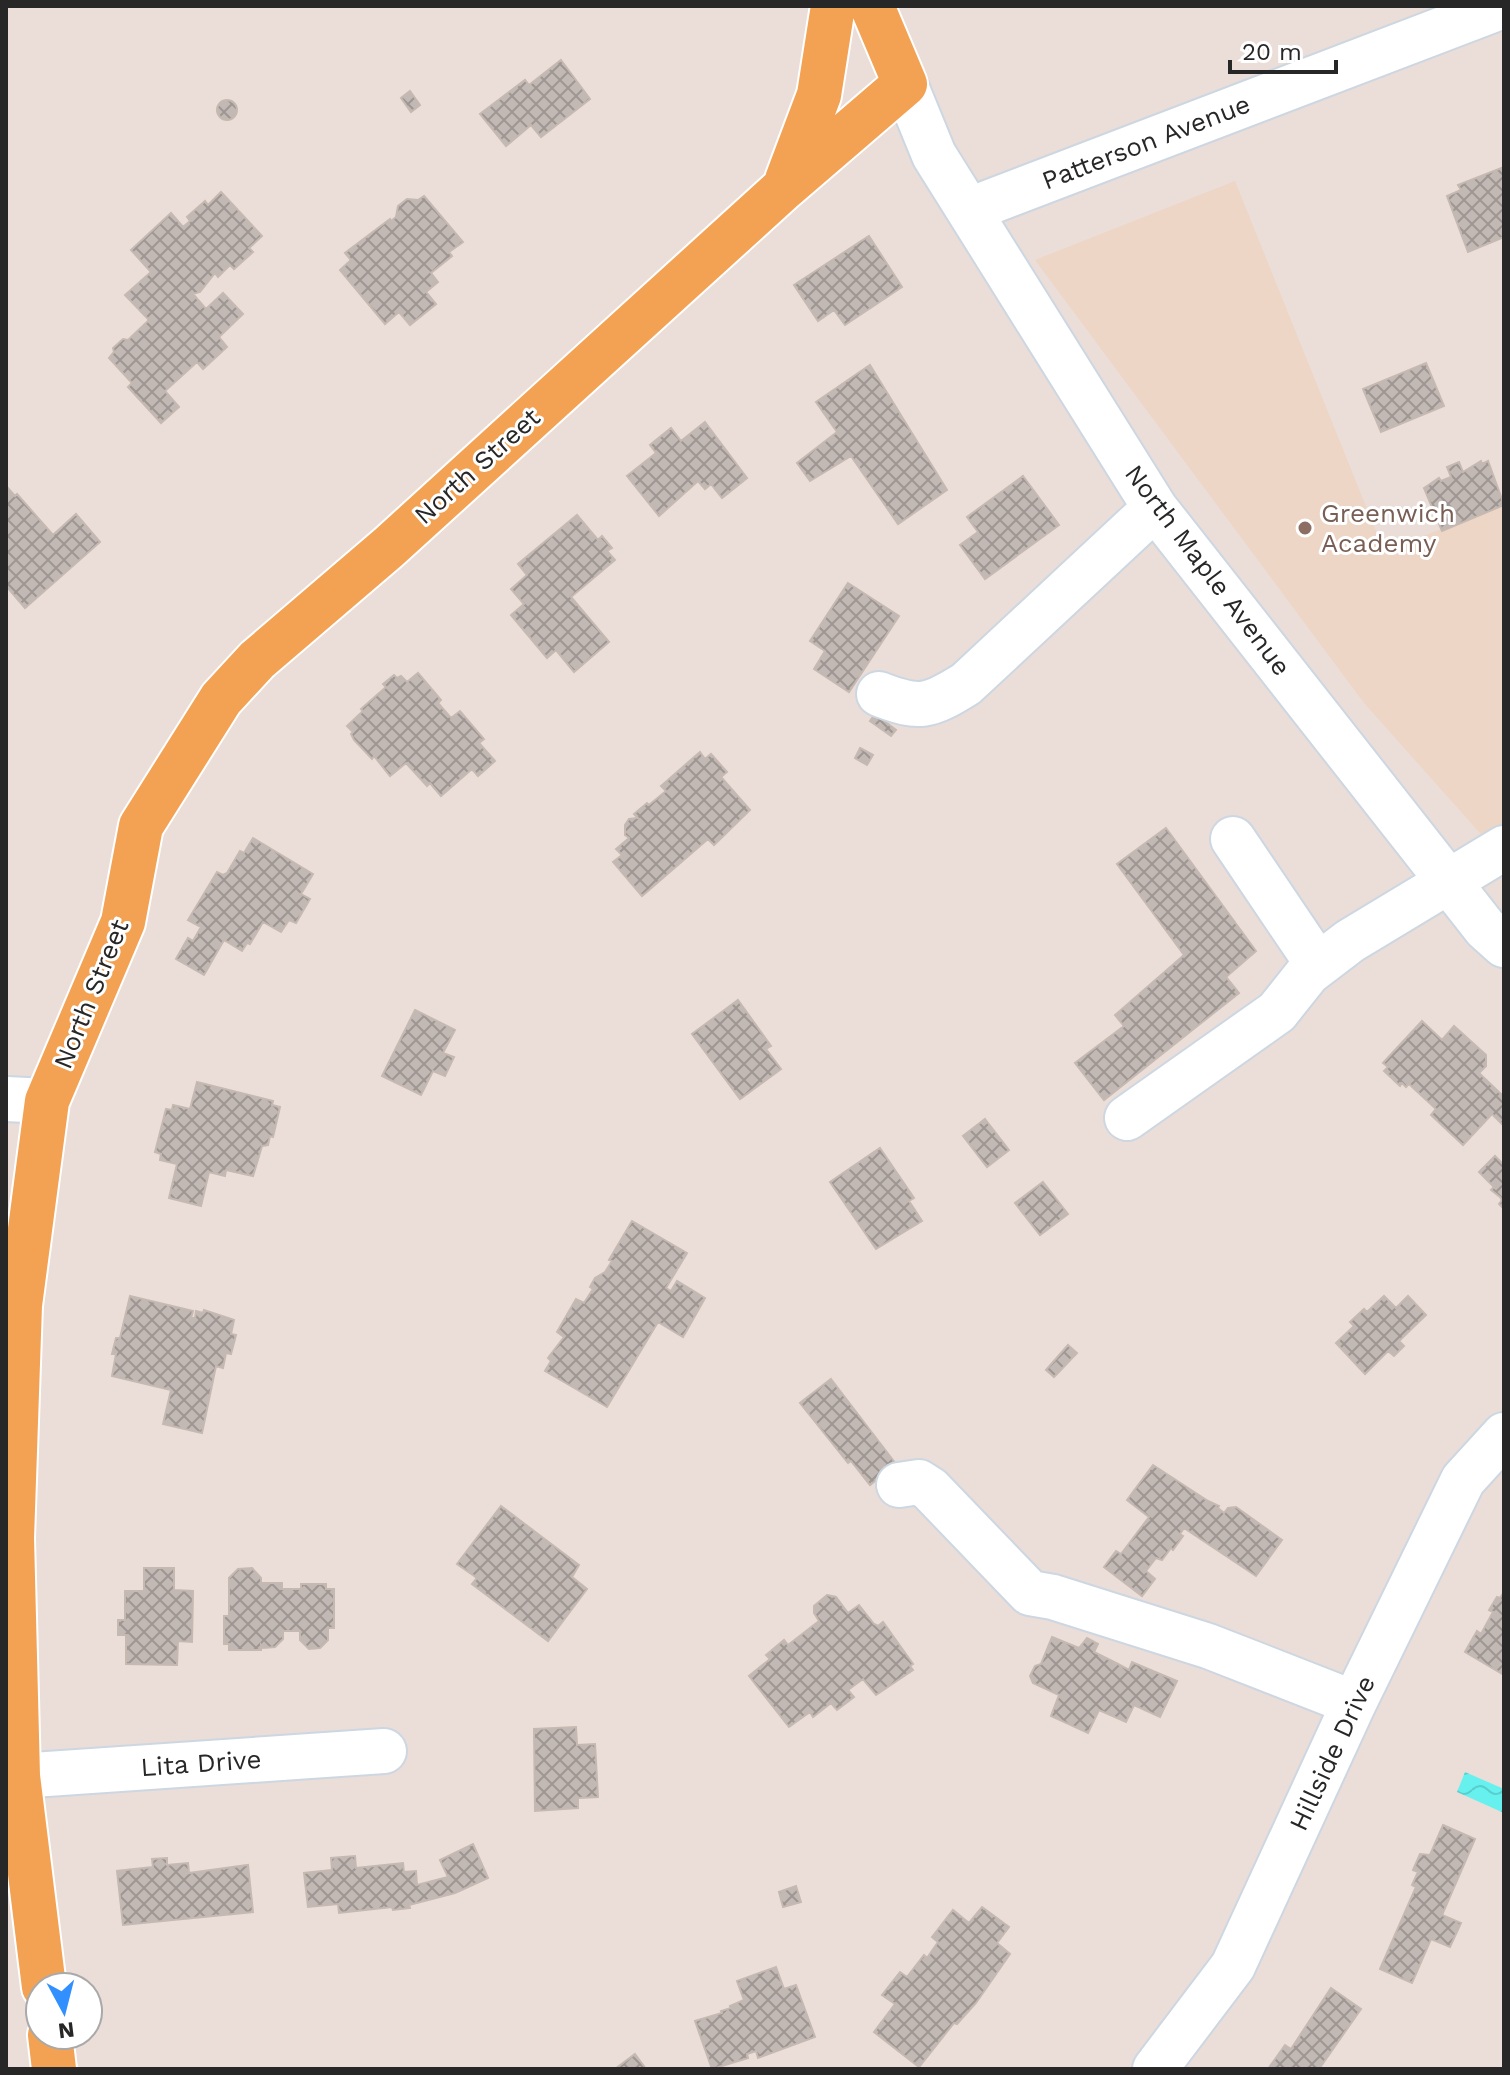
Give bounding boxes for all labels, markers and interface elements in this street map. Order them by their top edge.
scale bar [1230,24,1336,74]
text: 20 m [1242,38,1302,66]
street label: Patterson Avenue [1038,88,1254,196]
street label: North Street [408,402,546,530]
street label: North Maple Avenue [1119,459,1297,681]
place label: Greenwich Academy [1321,498,1455,558]
marker: Greenwich Academy [1296,519,1314,537]
street label: North Street [47,915,135,1073]
street label: Hillside Drive [1283,1671,1381,1835]
street label: Lita Drive [140,1744,262,1782]
north arrow [24,1971,104,2051]
text: N [57,2017,76,2044]

